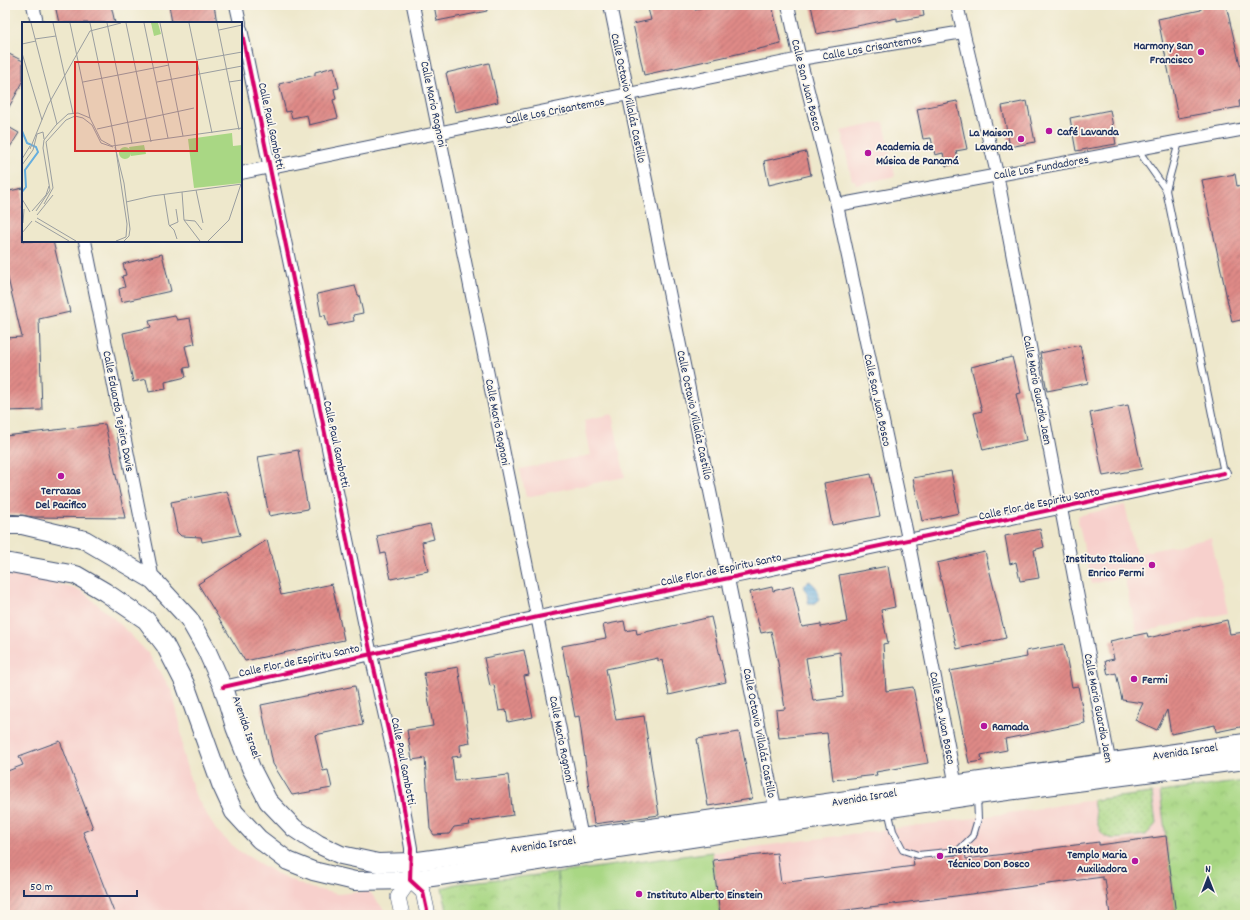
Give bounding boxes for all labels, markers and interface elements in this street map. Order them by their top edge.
inset map [22,22,242,242]
street label: Calle Los Crisantemos [821,31,923,66]
street label: Calle Octavio Villaláz Castillo [605,32,650,165]
street label: Calle San Juan Bosco [786,38,825,133]
place label: Harmony San Francisco [1134,38,1194,69]
marker: Harmony San Francisco [1196,47,1206,57]
street label: Calle Mario Rognoni [415,60,450,149]
street label: Calle Paul Gambotti [253,81,288,171]
street label: Calle Los Crisantemos [504,94,606,129]
place label: Café Lavanda [1057,124,1120,141]
place label: La Maison Lavanda [969,125,1014,156]
marker: Café Lavanda [1044,126,1054,136]
marker: La Maison Lavanda [1016,134,1026,144]
place label: Academia de Música de Panamá [876,139,960,170]
marker: Academia de Música de Panamá [863,148,873,158]
street label: Calle Los Fundadores [992,152,1090,185]
street label: Calle Mario Guardia Jaen [1018,334,1056,447]
street label: Calle Eduardo Tejeira Davis [97,349,138,473]
street label: Calle Octavio Villaláz Castillo [671,349,716,482]
street label: Calle San Juan Bosco [858,352,895,448]
street label: Calle Mario Rognoni [480,378,513,467]
street label: Calle Paul Gambotti [318,399,353,489]
marker: Terrazas Del Pacifico [56,471,66,481]
place label: Terrazas Del Pacifico [36,483,87,514]
street label: Calle Flor de Espiritu Santo [977,483,1101,526]
street label: Calle Flor de Espiritu Santo [659,549,783,592]
place label: Instituto Italiano Enrico Fermi [1066,551,1145,582]
marker: Instituto Italiano Enrico Fermi [1147,560,1157,570]
street label: Calle Flor de Espiritu Santo [237,640,361,683]
street label: Calle Mario Guardia Jaen [1079,652,1117,765]
street label: Calle Octavio Villaláz Castillo [738,667,779,800]
street label: Calle San Juan Bosco [924,670,959,766]
place label: Fermi [1142,672,1168,689]
marker: Fermi [1129,674,1139,684]
street label: Avenida Israel [227,694,264,761]
street label: Calle Mario Rognoni [544,695,577,784]
street label: Calle Paul Gambotti [386,716,419,806]
place label: Ramada [992,719,1030,736]
marker: Ramada [979,721,989,731]
street label: Avenida Israel [1152,739,1219,765]
street label: Avenida Israel [831,785,898,812]
street label: Avenida Israel [510,832,577,858]
place label: Instituto Técnico Don Bosco [948,842,1030,873]
place label: Templo Maria Auxiliadora [1067,847,1128,878]
marker: Instituto Técnico Don Bosco [935,851,945,861]
marker: Templo Maria Auxiliadora [1130,856,1140,866]
north arrow [1188,858,1228,898]
text: N [1205,862,1211,878]
scale bar [24,872,137,898]
text: 50 m [30,879,53,896]
place label: Instituto Alberto Einstein [647,887,763,904]
marker: Instituto Alberto Einstein [634,889,644,899]

